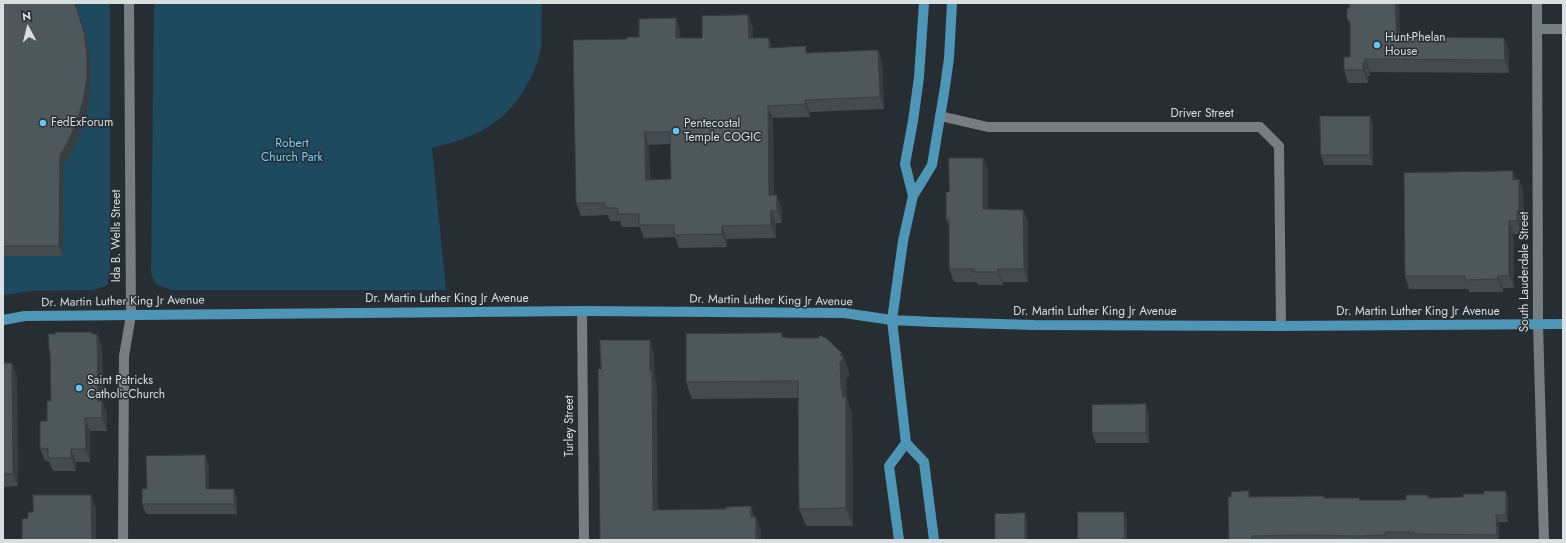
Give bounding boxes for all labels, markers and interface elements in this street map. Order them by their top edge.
north arrow [8,8,48,48]
text: N [21,8,32,25]
place label: Hunt-Phelan House [1385,31,1445,59]
marker: Hunt-Phelan House [1372,40,1382,50]
street label: Driver Street [1170,107,1234,121]
place label: FedExForum [51,116,113,130]
place label: Pentecostal Temple COGIC [684,117,761,145]
marker: FedExForum [38,118,48,128]
marker: Pentecostal Temple COGIC [671,126,681,136]
park label: Robert Church Park [261,137,323,165]
street label: Ida B. Wells Street [110,190,124,282]
street label: South Lauderdale Street [1518,212,1532,332]
street label: Dr. Martin Luther King Jr Avenue [365,292,529,306]
street label: Dr. Martin Luther King Jr Avenue [689,292,853,310]
street label: Dr. Martin Luther King Jr Avenue [41,293,205,311]
street label: Dr. Martin Luther King Jr Avenue [1013,305,1177,319]
street label: Dr. Martin Luther King Jr Avenue [1336,305,1500,319]
place label: Saint Patricks CatholicChurch [87,374,165,402]
marker: Saint Patricks CatholicChurch [74,383,84,393]
street label: Turley Street [563,395,577,457]

